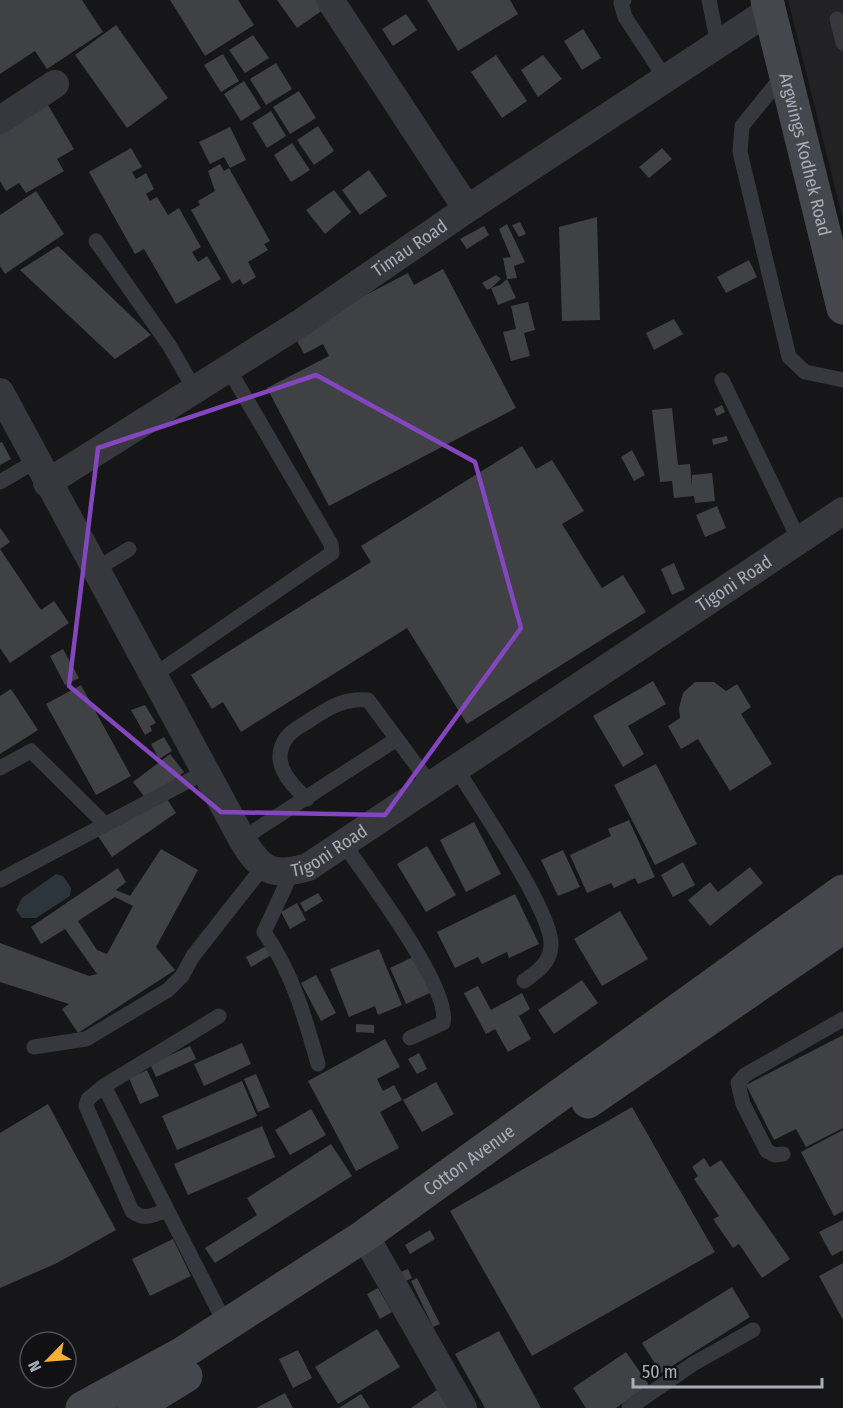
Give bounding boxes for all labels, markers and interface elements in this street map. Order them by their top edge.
street label: Argwings Kodhek Road [774,71,836,238]
street label: Timau Road [368,215,452,282]
street label: Tigoni Road [692,550,776,616]
street label: Tigoni Road [289,820,371,882]
street label: Cotton Avenue [419,1120,519,1201]
north arrow [18,1330,78,1390]
scale bar [633,1351,822,1389]
text: N [24,1358,45,1374]
text: 50 m [642,1361,678,1383]

